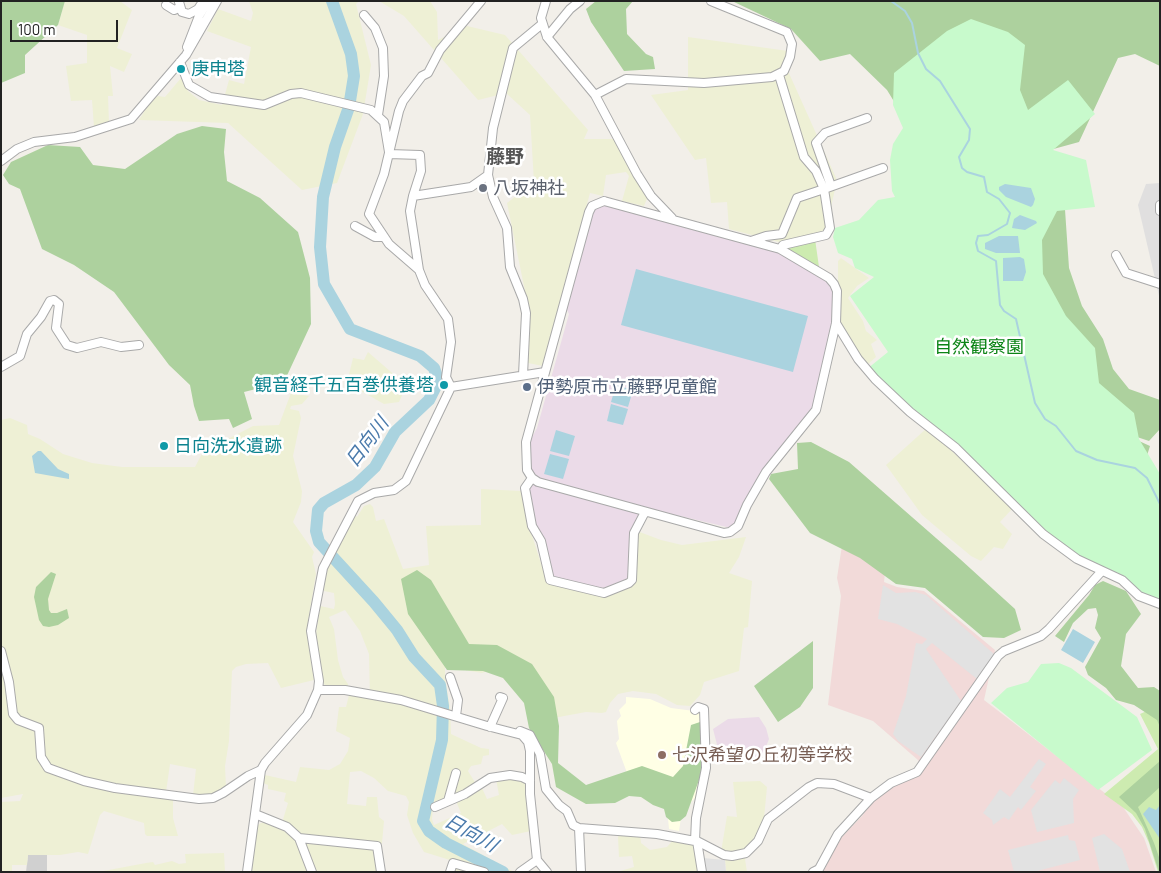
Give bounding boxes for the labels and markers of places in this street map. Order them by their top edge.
place label: 庚申塔 [191,58,245,80]
marker: 庚申塔 [175,63,187,75]
place label: 八坂神社 [493,177,565,199]
marker: 八坂神社 [477,182,489,194]
place label: 観音経千五百巻供養塔 [254,374,434,396]
place label: 伊勢原市立藤野児童館 [537,376,717,398]
marker: 観音経千五百巻供養塔 [438,379,450,391]
marker: 伊勢原市立藤野児童館 [521,381,533,393]
place label: 日向洗水遺跡 [174,435,282,457]
marker: 日向洗水遺跡 [158,440,170,452]
place label: 七沢希望の丘初等学校 [672,744,852,766]
marker: 七沢希望の丘初等学校 [656,749,668,761]

